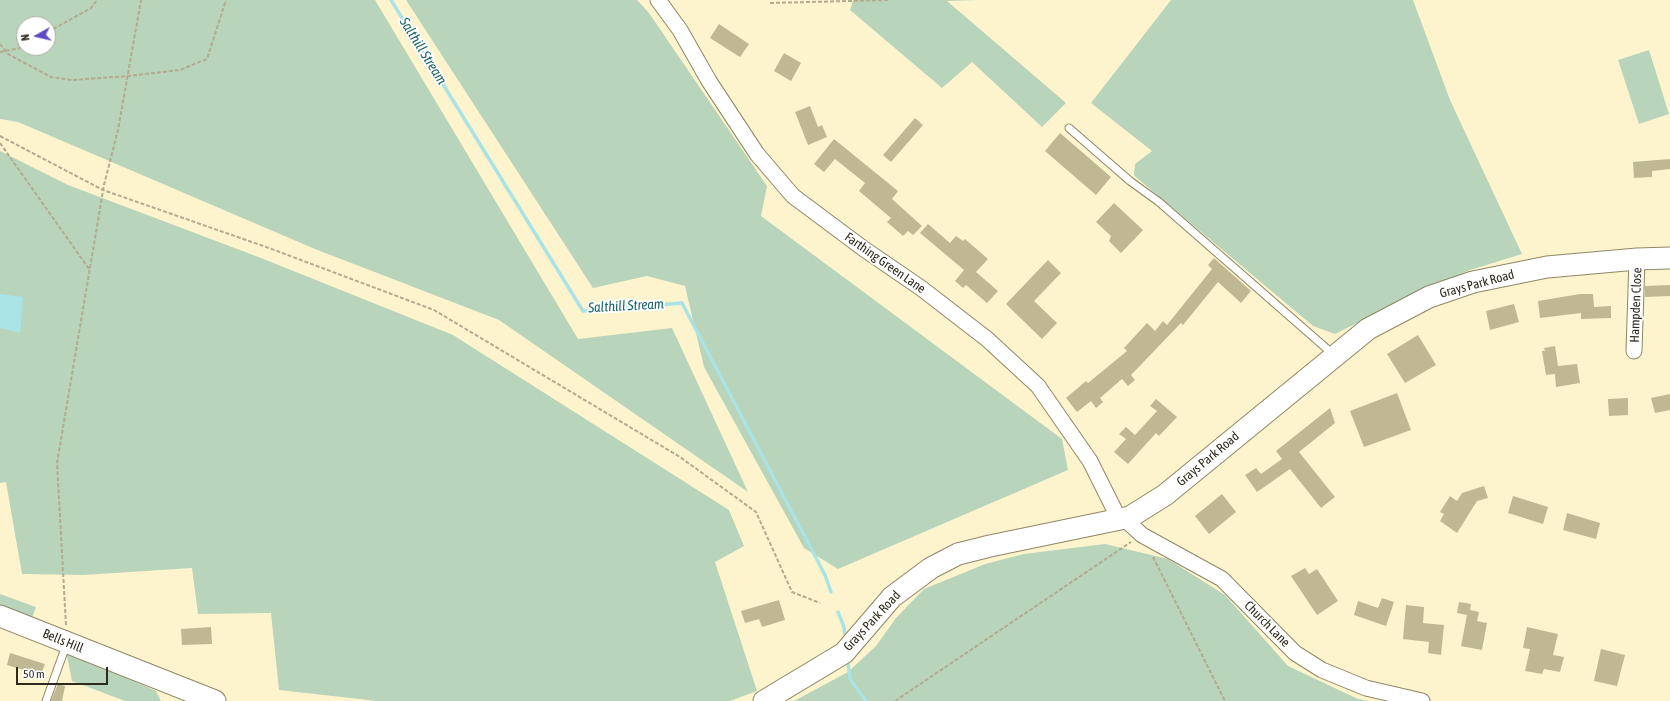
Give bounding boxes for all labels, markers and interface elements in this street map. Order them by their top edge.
water label: Salthill Stream [396,14,450,88]
north arrow [16,16,56,56]
text: N [19,33,32,42]
street label: Farthing Green Lane [842,229,928,297]
street label: Grays Park Road [1438,267,1516,301]
street label: Hampden Close [1627,267,1645,343]
water label: Salthill Stream [588,296,664,316]
street label: Grays Park Road [1174,428,1242,490]
street label: Grays Park Road [840,588,904,654]
street label: Church Lane [1241,598,1293,650]
street label: Bells Hill [40,626,86,656]
scale bar [18,659,110,685]
text: 50 m [23,667,45,681]

